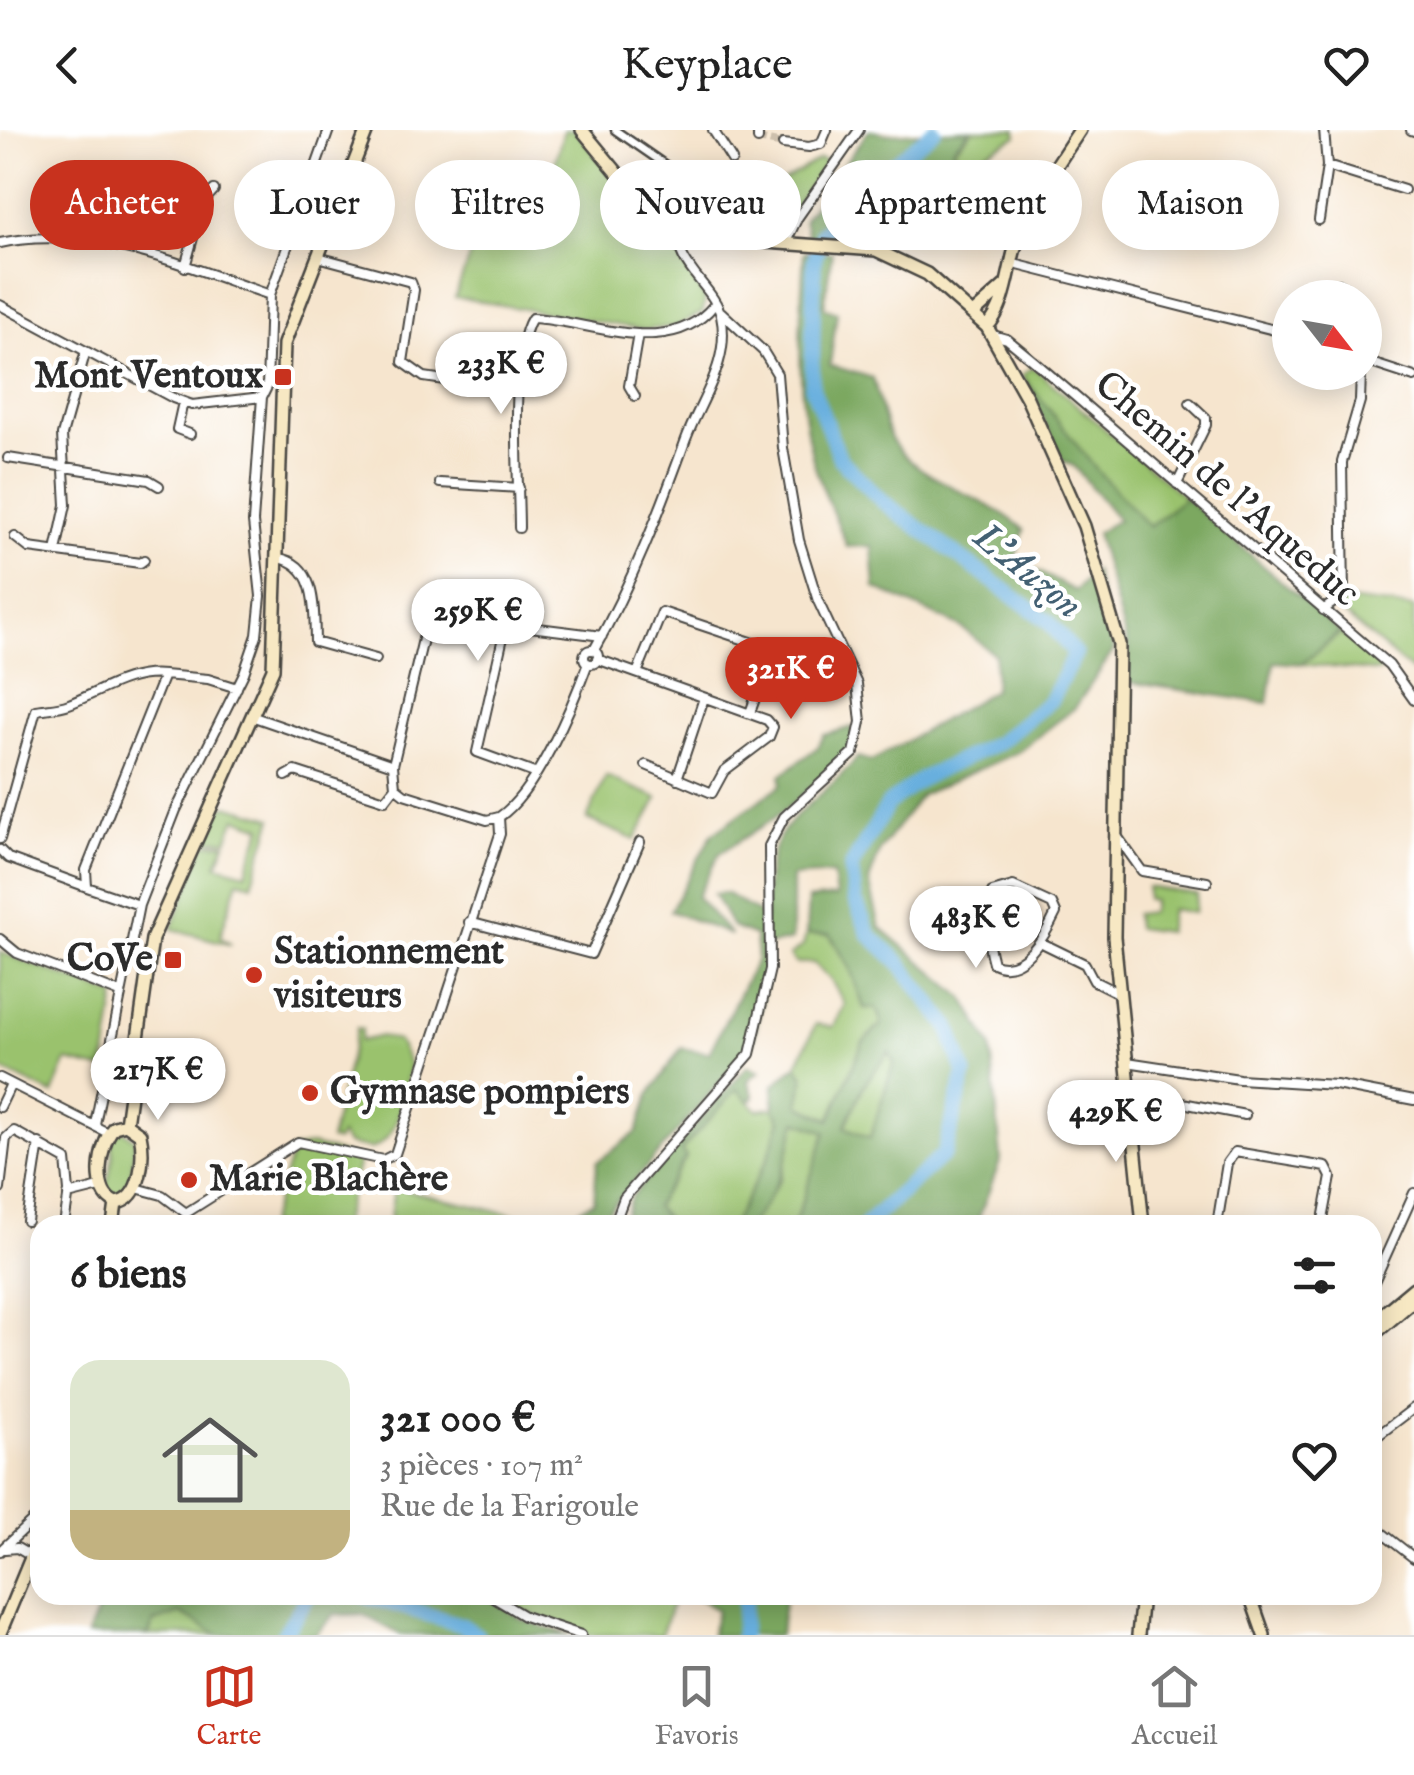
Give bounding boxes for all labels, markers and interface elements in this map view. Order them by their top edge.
text: Keyplace [621,37,793,94]
icon: back [40,38,95,93]
icon: heart [1319,38,1374,93]
chip: Acheter [30,160,214,250]
chip: Louer [234,160,395,250]
chip: Filtres [415,160,580,250]
chip: Nouveau [600,160,801,250]
chip: Appartement [821,160,1082,250]
chip: Maison [1102,160,1279,250]
north arrow [1272,280,1382,390]
map controls [1272,280,1382,390]
pin: 233K € [420,332,582,417]
text: 233K € [457,344,545,385]
place label: Mont Ventoux [34,353,263,401]
street label: Chemin de l'Aqueduc [1083,362,1369,618]
marker: Mont Ventoux [272,366,294,388]
water label: L'Auzon [961,512,1092,632]
pin: 259K € [397,579,559,664]
text: 259K € [433,591,523,632]
pin: 321K € [710,637,872,722]
text: 321K € [747,649,835,690]
pin: 483K € [895,886,1057,971]
text: 483K € [931,898,1021,939]
place label: Stationnement visiteurs [273,929,504,1021]
place label: CoVe [67,936,154,984]
marker: CoVe [162,949,184,971]
marker: Stationnement visiteurs [243,964,265,986]
pin: 217K € [77,1038,239,1123]
text: 217K € [113,1050,203,1091]
place label: Gymnase pompiers [330,1069,630,1117]
pin: 429K € [1035,1080,1197,1165]
marker: Gymnase pompiers [299,1082,321,1104]
text: 429K € [1069,1092,1163,1133]
place label: Marie Blachère [209,1156,449,1204]
marker: Marie Blachère [178,1169,200,1191]
icon: filters [1287,1248,1342,1303]
text: 6 biens [70,1249,187,1302]
text: 321 000 € [380,1393,536,1446]
icon: home [150,1400,270,1520]
icon: heart [1287,1433,1342,1488]
text: 3 pièces · 107 m² [380,1446,583,1487]
text: Rue de la Farigoule [380,1487,639,1528]
tab: Carte [197,1659,261,1754]
tab: Favoris [655,1659,739,1754]
tab: Accueil [1132,1659,1217,1754]

